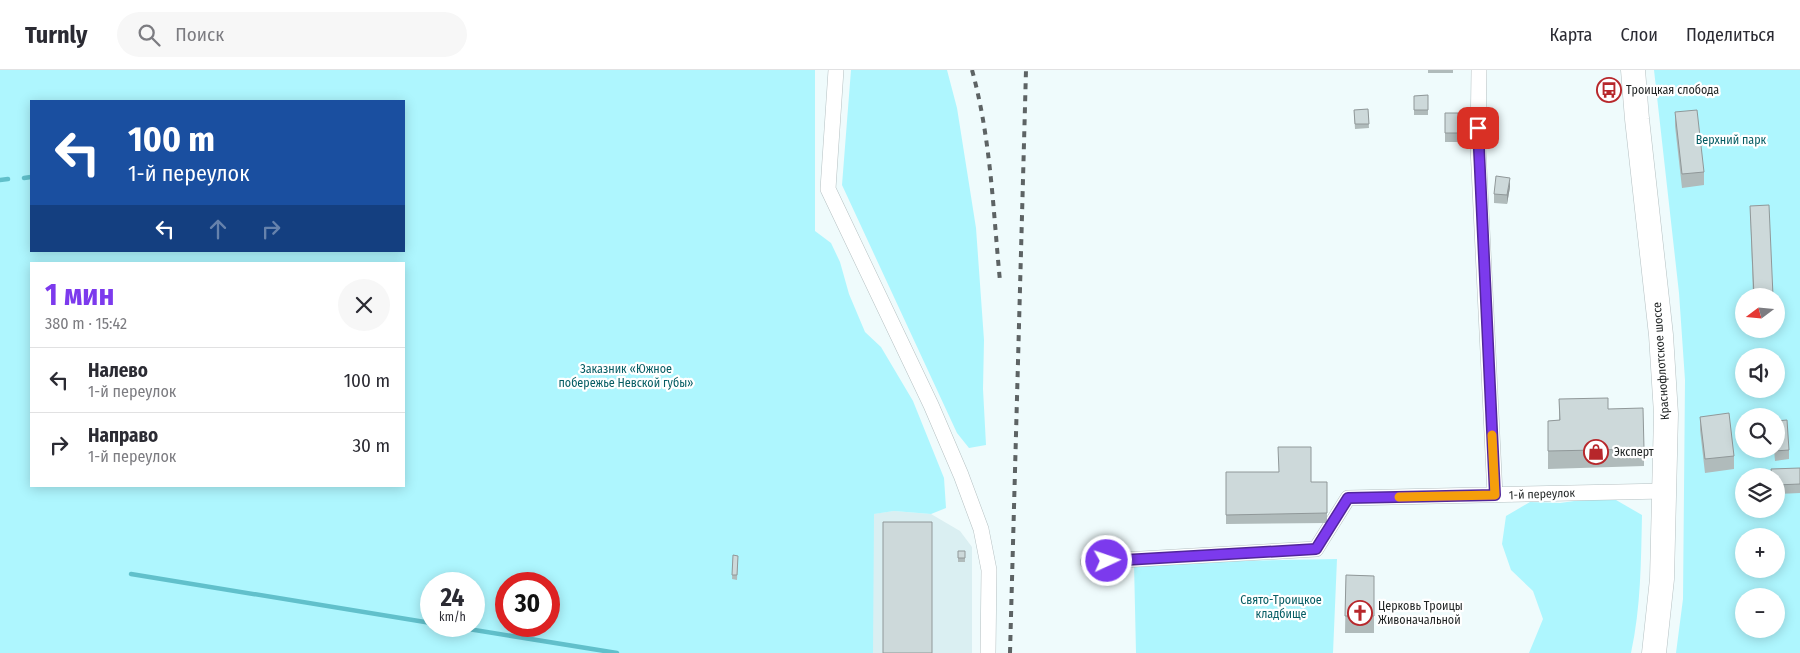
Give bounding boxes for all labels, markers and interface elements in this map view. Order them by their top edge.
search box [117,12,467,57]
text: Turnly [25,21,87,49]
icon: search [135,21,163,49]
text: Поиск [175,23,224,46]
text: Карта [1549,24,1592,46]
text: Слои [1620,24,1658,46]
text: Поделиться [1686,24,1775,46]
bus stop icon: Троицкая слобода [1596,77,1622,103]
place label: Троицкая слобода [1626,83,1719,97]
pin [1457,107,1499,149]
icon: arrive [1464,114,1492,142]
text: 100 m [128,118,215,160]
icon: left [45,120,110,185]
park label: Верхний парк [1696,133,1767,147]
text: 1-й переулок [128,160,249,187]
icon: left [151,215,179,243]
icon: ahead [204,215,232,243]
icon: right [257,215,285,243]
text: 1 мин [45,277,114,313]
button: close [338,279,390,331]
north arrow [1735,288,1785,338]
map controls [1735,288,1785,638]
street label: Краснофлотское шоссе [1650,301,1672,420]
text: 380 m · 15:42 [45,314,127,333]
button: sound [1735,348,1785,398]
text: Налево [88,359,148,382]
park label: Заказник «Южное побережье Невской губы» [558,362,694,390]
icon: left [45,366,73,394]
text: 100 m [344,369,390,392]
text: 1-й переулок [88,382,176,401]
button: search [1735,408,1785,458]
text: Направо [88,424,158,447]
icon: right [45,431,73,459]
text: 30 m [352,434,390,457]
shop icon: Эксперт [1583,439,1609,465]
place label: Эксперт [1614,445,1654,459]
text: 1-й переулок [88,447,176,466]
button: layers [1735,468,1785,518]
street label: 1-й переулок [1509,486,1576,502]
button: + [1735,528,1785,578]
position arrow [1080,534,1132,586]
speed limit sign: 30 [495,572,560,637]
text: 24 [441,583,464,613]
button: − [1735,588,1785,638]
park label: Свято-Троицкое кладбище [1240,593,1322,621]
place label: Церковь Троицы Живоначальной [1378,599,1463,627]
church icon: Церковь Троицы Живоначальной [1347,600,1373,626]
text: km/h [439,610,466,624]

